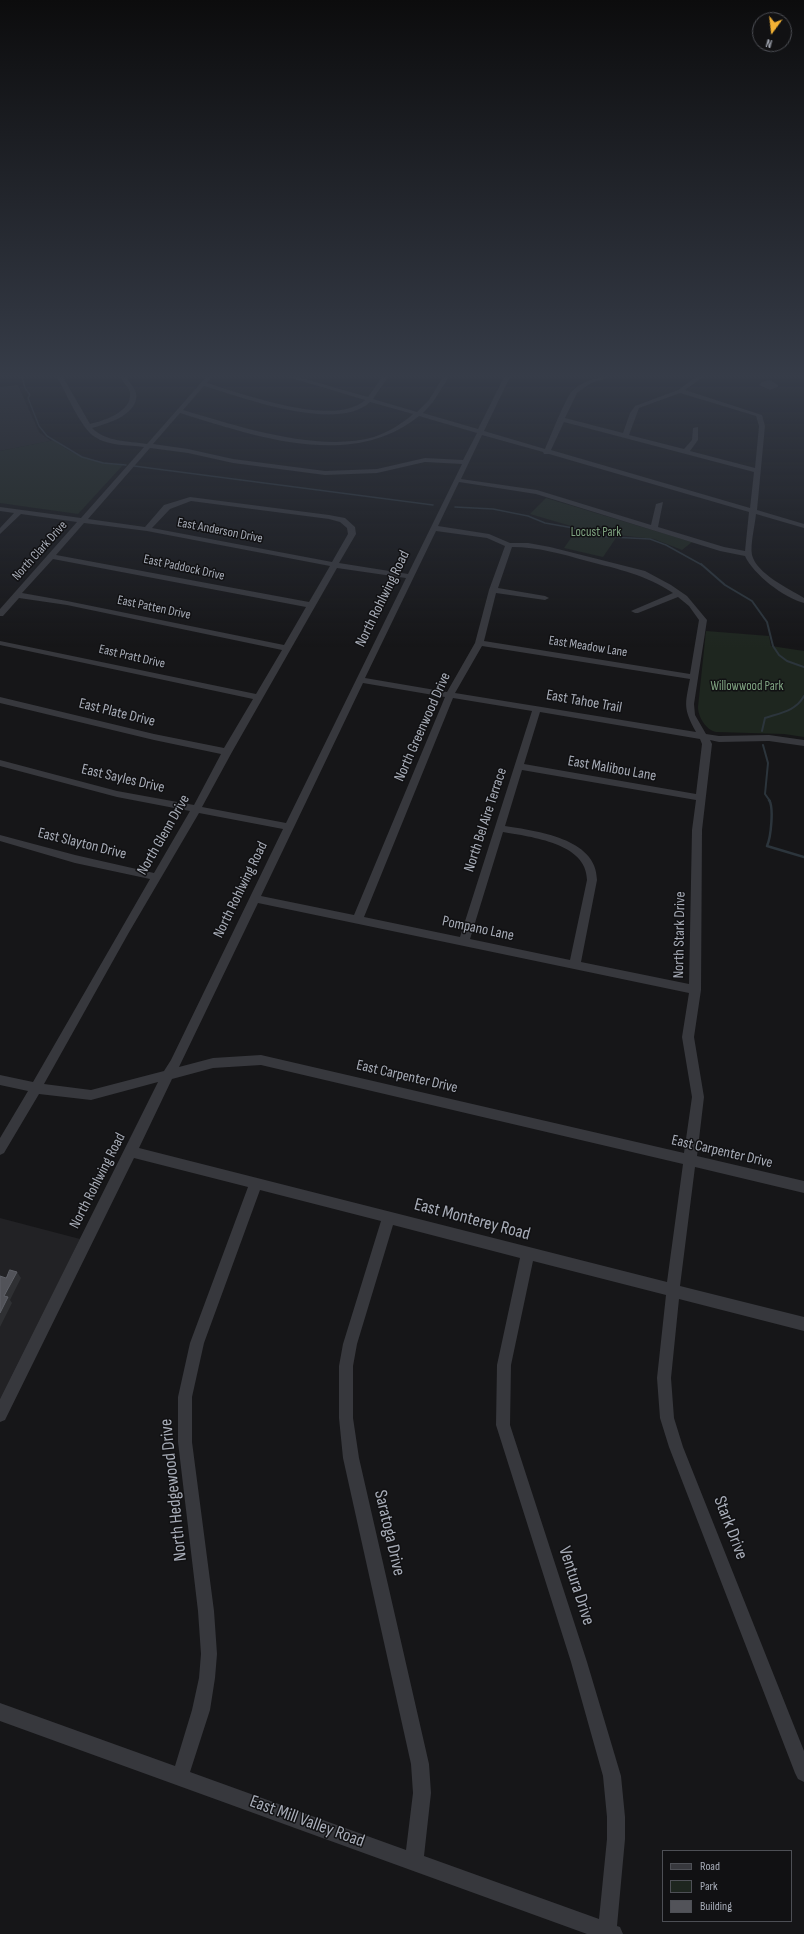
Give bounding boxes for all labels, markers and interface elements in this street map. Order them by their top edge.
north arrow [752,12,792,52]
text: N [765,36,774,50]
street label: East Anderson Drive [176,515,264,547]
street label: North Clark Drive [9,518,71,584]
park label: Locust Park [571,525,621,541]
street label: North Rohlwing Road [352,548,414,650]
street label: East Paddock Drive [142,552,226,584]
street label: East Patten Drive [116,593,192,623]
street label: East Meadow Lane [547,633,629,661]
street label: East Pratt Drive [97,642,167,672]
street label: North Greenwood Drive [391,670,455,784]
park label: Willowwood Park [711,679,783,695]
street label: East Tahoe Trail [545,687,623,717]
street label: East Plate Drive [77,695,157,731]
street label: East Malibou Lane [566,752,658,786]
street label: East Sayles Drive [80,761,166,797]
street label: North Bel Aire Terrace [461,766,511,874]
street label: North Glenn Drive [134,792,194,878]
street label: East Slayton Drive [36,824,128,864]
street label: North Rohlwing Road [210,839,272,941]
street label: North Stark Drive [670,891,690,979]
street label: Pompano Lane [440,913,516,945]
street label: East Carpenter Drive [355,1057,459,1097]
street label: North Rohlwing Road [66,1130,130,1232]
street label: East Carpenter Drive [670,1132,774,1172]
street label: East Monterey Road [412,1194,532,1246]
street label: North Hedgewood Drive [156,1418,192,1562]
street label: Saratoga Drive [369,1488,409,1578]
street label: Stark Drive [708,1493,752,1563]
street label: Ventura Drive [553,1544,599,1628]
street label: East Mill Valley Road [247,1791,367,1853]
legend [662,1850,792,1922]
text: Road [700,1859,720,1874]
text: Park [700,1879,718,1894]
text: Building [700,1899,732,1914]

